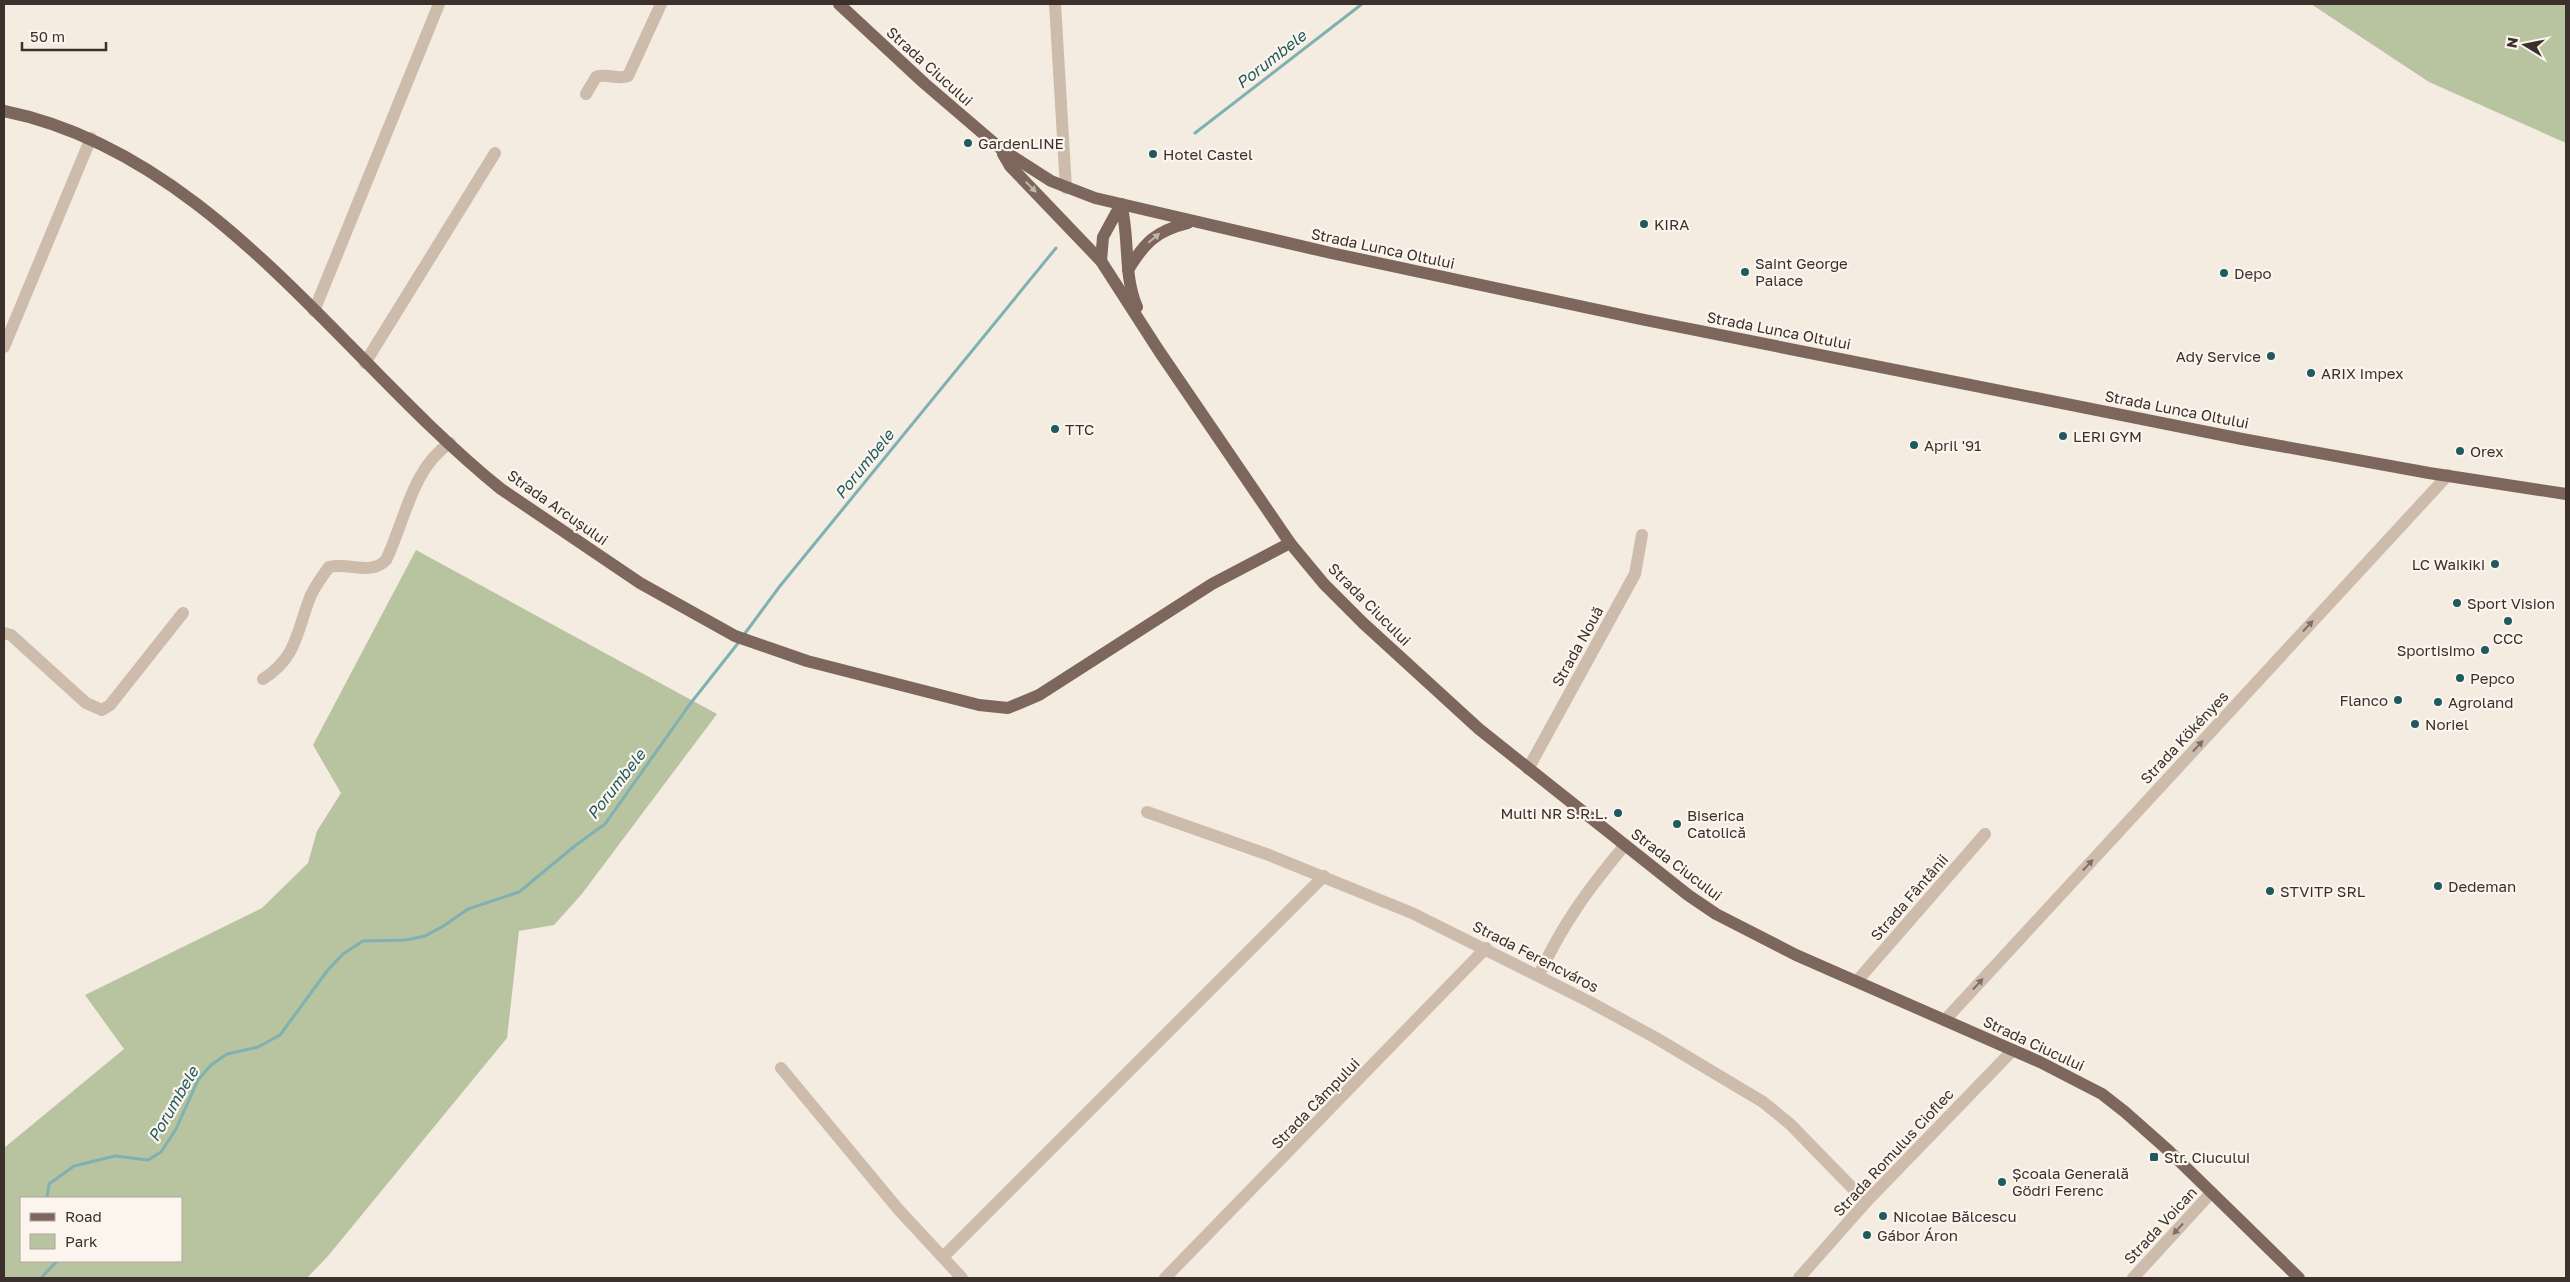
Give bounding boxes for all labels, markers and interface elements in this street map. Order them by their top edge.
scale bar [22,20,106,52]
north arrow [2500,20,2550,70]
street label: Strada Ciucului [883,23,977,109]
water label: Porumbele [1232,24,1311,93]
text: 50 m [30,27,65,45]
text: N [2502,36,2521,49]
place label: GardenLINE [978,134,1064,152]
marker: GardenLINE [962,137,974,149]
place label: Hotel Castel [1163,145,1253,163]
marker: Hotel Castel [1147,148,1159,160]
one-way arrow [1025,181,1037,193]
place label: KIRA [1654,215,1689,233]
marker: KIRA [1638,218,1650,230]
street label: Strada Lunca Oltului [1310,224,1456,272]
one-way arrow [1147,232,1160,243]
place label: Saint George Palace [1755,254,1848,289]
place label: Depo [2234,264,2271,282]
marker: Saint George Palace [1739,266,1751,278]
marker: Depo [2218,267,2230,279]
street label: Strada Lunca Oltului [1705,307,1853,353]
place label: Ady Service [2176,347,2261,365]
marker: Ady Service [2265,350,2277,362]
place label: ARIX Impex [2321,364,2403,382]
marker: ARIX Impex [2305,367,2317,379]
street label: Strada Lunca Oltului [2103,386,2251,432]
place label: TTC [1065,420,1094,438]
marker: TTC [1049,423,1061,435]
water label: Porumbele [830,424,899,503]
place label: LERI GYM [2073,427,2142,445]
marker: LERI GYM [2057,430,2069,442]
place label: April '91 [1924,436,1981,454]
marker: April '91 [1908,439,1920,451]
place label: Orex [2470,442,2503,460]
marker: Orex [2454,445,2466,457]
street label: Strada Arcușului [504,466,612,548]
place label: LC Waikiki [2412,555,2485,573]
marker: LC Waikiki [2489,558,2501,570]
street label: Strada Ciucului [1325,559,1415,649]
place label: Sport Vision [2467,594,2555,612]
marker: Sport Vision [2451,597,2463,609]
street label: Strada Nouă [1548,603,1606,689]
marker: CCC [2502,615,2514,627]
one-way arrow [2302,621,2314,633]
place label: CCC [2493,629,2523,647]
place label: Sportisimo [2397,641,2475,659]
marker: Sportisimo [2479,644,2491,656]
place label: Pepco [2470,669,2515,687]
marker: Pepco [2454,672,2466,684]
street label: Strada Kökényes [2136,687,2232,787]
place label: Flanco [2339,691,2388,709]
place label: Agroland [2448,693,2514,711]
marker: Flanco [2392,694,2404,706]
marker: Agroland [2432,696,2444,708]
place label: Noriel [2425,715,2469,733]
marker: Noriel [2409,718,2421,730]
one-way arrow [2192,740,2204,752]
water label: Porumbele [582,744,651,823]
place label: Multi NR S.R.L. [1500,804,1608,822]
place label: Biserica Catolică [1687,806,1746,841]
marker: Multi NR S.R.L. [1612,807,1624,819]
marker: Biserica Catolică [1671,818,1683,830]
street label: Strada Ciucului [1628,824,1726,904]
street label: Strada Fântânii [1867,850,1951,944]
one-way arrow [2082,859,2094,871]
place label: Dedeman [2448,877,2516,895]
marker: Dedeman [2432,880,2444,892]
place label: STVITP SRL [2280,882,2366,900]
marker: STVITP SRL [2264,885,2276,897]
street label: Strada Ferencváros [1470,916,1602,996]
one-way arrow [1972,979,1984,991]
street label: Strada Ciucului [1981,1012,2087,1074]
street label: Strada Câmpului [1267,1054,1363,1152]
water label: Porumbele [143,1061,203,1145]
street label: Strada Romulus Cioflec [1829,1084,1957,1220]
place label: Str. Ciucului [2164,1148,2250,1166]
marker: Str. Ciucului [2148,1151,2160,1163]
place label: Școala Generală Gödri Ferenc [2012,1164,2129,1199]
marker: Școala Generală Gödri Ferenc [1996,1176,2008,1188]
street label: Strada Voican [2120,1183,2200,1267]
legend [20,1197,182,1262]
text: Road [65,1207,102,1225]
place label: Nicolae Bălcescu [1893,1207,2017,1225]
marker: Nicolae Bălcescu [1877,1210,1889,1222]
one-way arrow [2172,1223,2184,1235]
place label: Gábor Áron [1877,1226,1958,1244]
marker: Gábor Áron [1861,1229,1873,1241]
text: Park [65,1232,98,1250]

